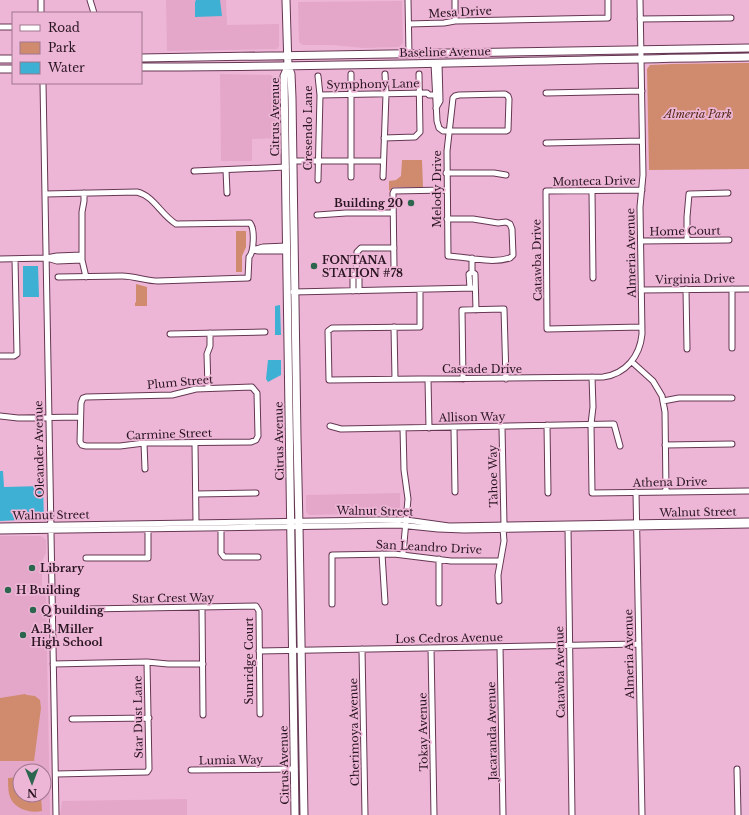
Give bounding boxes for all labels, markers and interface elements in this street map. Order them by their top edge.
street label: Mesa Drive [428,3,492,21]
legend [12,12,142,84]
text: Road [48,20,80,35]
text: Park [48,40,76,55]
street label: Baseline Avenue [399,44,491,60]
text: Water [47,60,85,75]
street label: Symphony Lane [326,76,420,92]
street label: Citrus Avenue [268,78,282,156]
street label: Cresendo Lane [301,86,315,170]
park label: Almeria Park [662,107,732,121]
street label: Melody Drive [430,150,444,228]
street label: Monteca Drive [552,173,636,189]
place label: Building 20 [334,196,403,210]
marker: Building 20 [406,198,416,208]
street label: Almeria Avenue [623,208,639,299]
street label: Catawba Drive [529,219,545,301]
street label: Home Court [649,223,722,239]
place label: FONTANA STATION #78 [322,253,403,280]
marker: FONTANA STATION #78 [309,261,319,271]
street label: Virginia Drive [654,271,735,287]
street label: Cascade Drive [442,362,522,376]
street label: Plum Street [146,372,215,392]
street label: Oleander Avenue [31,400,47,498]
street label: Citrus Avenue [271,401,287,481]
street label: Allison Way [438,409,505,425]
street label: Carmine Street [126,425,213,442]
street label: Tahoe Way [485,445,501,507]
street label: Athena Drive [632,474,707,490]
street label: Walnut Street [335,503,414,519]
street label: Walnut Street [658,504,737,520]
street label: Walnut Street [11,507,90,523]
street label: San Leandro Drive [376,537,482,557]
place label: Library [40,561,85,575]
marker: Library [27,563,37,573]
place label: H Building [16,583,80,597]
marker: H Building [3,585,13,595]
street label: Star Crest Way [132,590,214,606]
place label: Q building [41,603,104,617]
marker: Q building [28,605,38,615]
street label: Almeria Avenue [621,609,637,700]
street label: Sunridge Court [242,617,256,705]
place label: A.B. Miller High School [30,622,103,649]
street label: Catawba Avenue [552,626,568,718]
marker: A.B. Miller High School [18,630,28,640]
street label: Los Cedros Avenue [395,630,503,646]
street label: Star Dust Lane [130,675,146,759]
street label: Cherimoya Avenue [346,678,362,786]
street label: Jacaranda Avenue [484,681,500,783]
street label: Tokay Avenue [415,693,431,771]
street label: Citrus Avenue [276,725,292,805]
street label: Lumia Way [199,752,263,768]
north arrow [12,763,52,803]
text: N [26,786,37,800]

